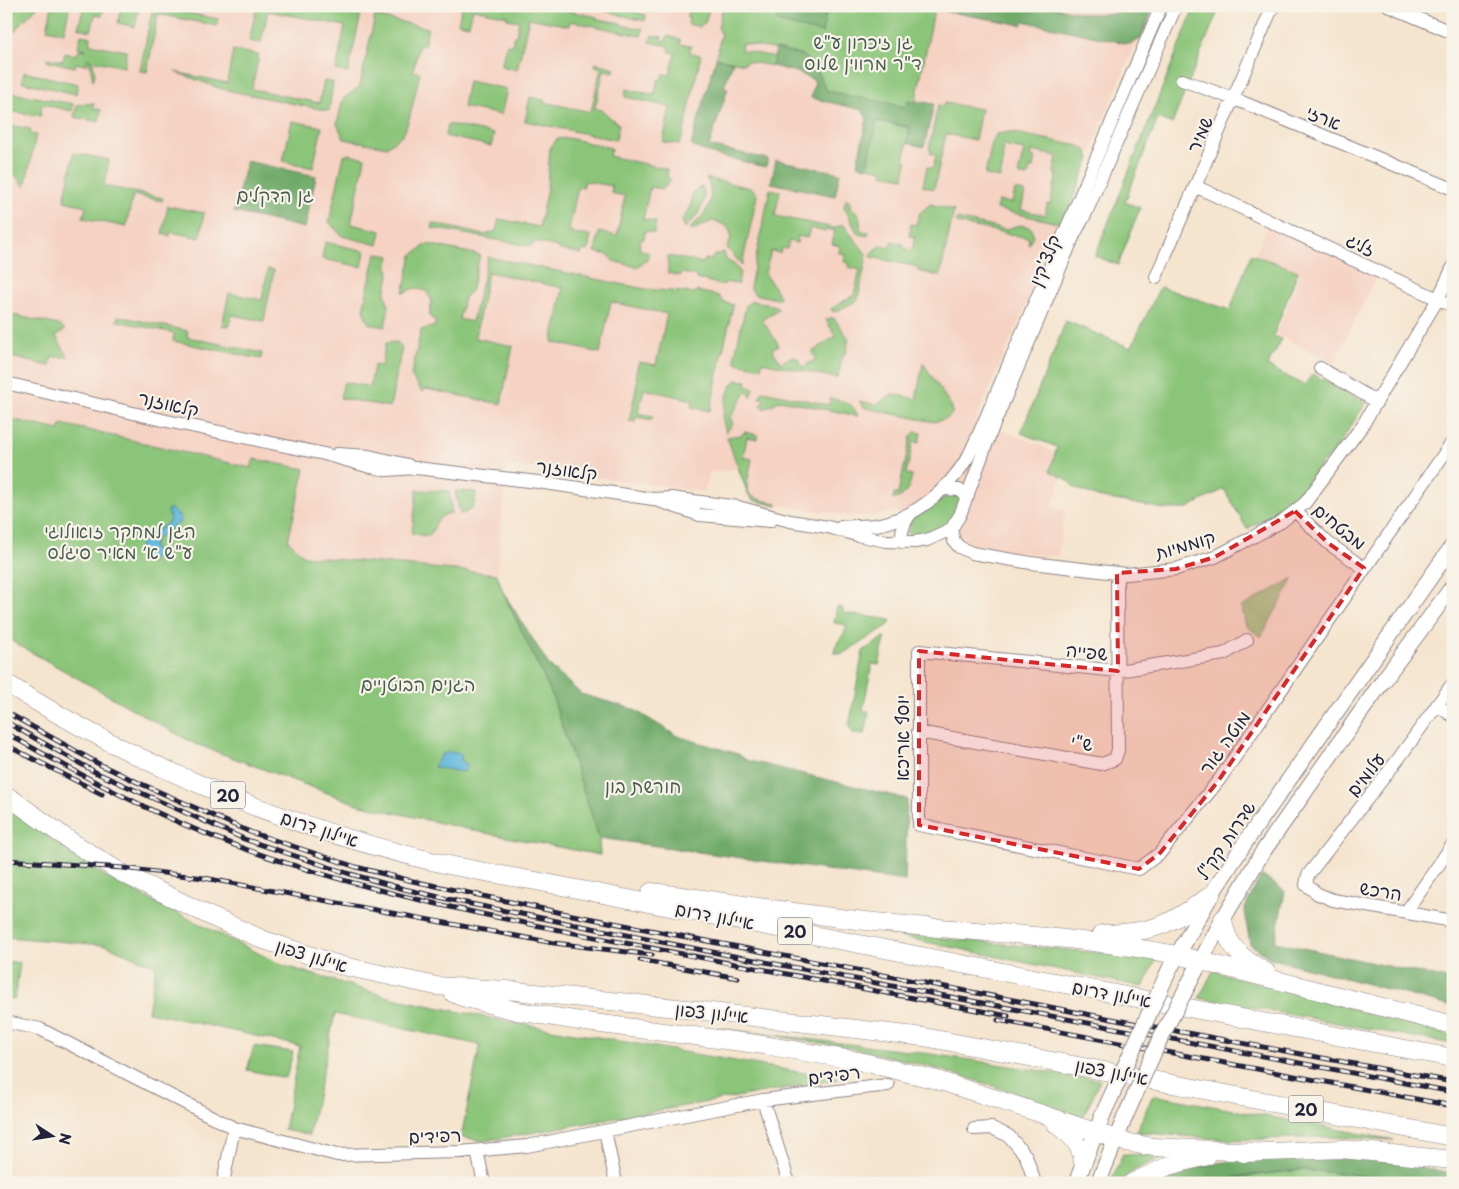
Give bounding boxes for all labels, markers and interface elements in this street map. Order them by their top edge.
park label: גן זיכרון ע"ש ד"ר מרווין שלוס [804,28,922,76]
street label: ארזי [1302,98,1346,136]
street label: שמיר [1179,111,1219,157]
park label: גן הדקלים [236,181,314,208]
street label: זליג [1342,226,1380,262]
street label: קלצ'קין [1021,230,1067,290]
street label: קלאוזנר [136,383,202,423]
street label: קלאוזנר [535,451,599,487]
street label: מבטחים [1307,496,1373,556]
park label: הגן למחקר זואולוגי ע"ש א׳ מאיר סיגלס [44,517,196,565]
street label: קוממיות [1151,523,1218,566]
street label: שפייה [1065,635,1110,667]
park label: הגנים הבוטניים [361,670,475,697]
street label: יוסף אריכא [888,695,915,781]
street label: מוטה גור [1192,705,1256,779]
street label: ש"י [1069,727,1095,757]
street label: עלומים [1339,746,1391,802]
park label: חורשת בון [605,772,681,799]
road number: 20 [210,782,246,808]
street label: שדרות קק"ל [1189,795,1261,885]
street label: איילון דרום [278,803,362,853]
street label: הרכש [1358,873,1404,907]
street label: איילון דרום [673,894,757,936]
road number: 20 [778,918,812,944]
street label: איילון צפון [273,931,351,979]
street label: איילון דרום [1070,972,1154,1014]
street label: איילון צפון [674,995,750,1029]
street label: איילון צפון [1073,1051,1151,1091]
street label: רפידים [806,1057,862,1091]
road number: 20 [1288,1096,1324,1122]
north arrow [28,1112,78,1162]
street label: רפידים [408,1121,462,1149]
text: N [54,1131,77,1146]

